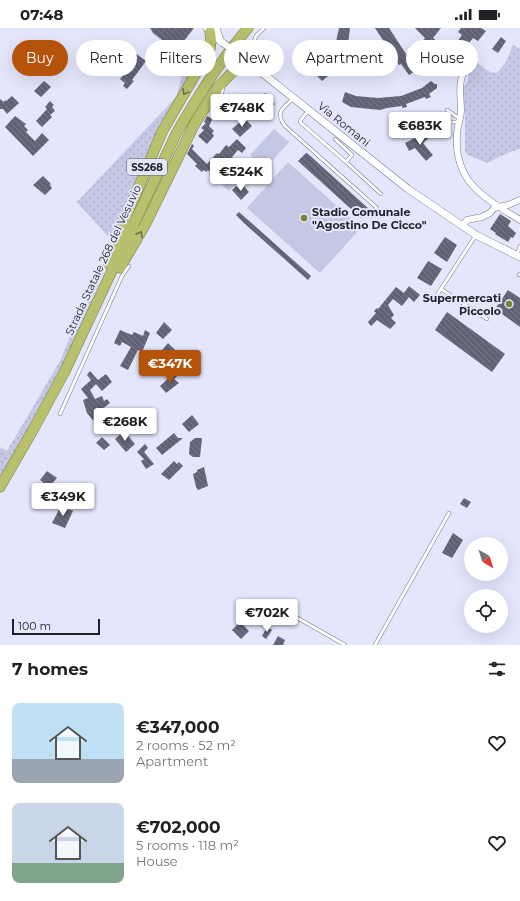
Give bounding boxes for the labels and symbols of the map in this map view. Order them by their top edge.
one-way arrow [182,88,189,95]
pin: €748K [214,94,270,128]
street label: Via Romani [315,99,373,149]
pin: €683K [392,112,448,146]
pin: €524K [213,158,269,192]
road number: SS268 [127,159,167,175]
street label: Strada Statale 268 del Vesuvio [62,182,144,337]
place label: Stadio Comunale "Agostino De Cicco" [312,205,427,232]
marker: Stadio Comunale "Agostino De Cicco" [299,213,309,223]
one-way arrow [135,231,142,238]
place label: Supermercati Piccolo [423,291,501,318]
marker: Supermercati Piccolo [504,299,514,309]
pin: €347K [142,350,198,384]
pin: €268K [97,408,153,442]
pin: €349K [35,483,91,517]
north arrow [464,537,508,581]
pin: €702K [239,599,295,633]
scale bar [12,617,100,636]

